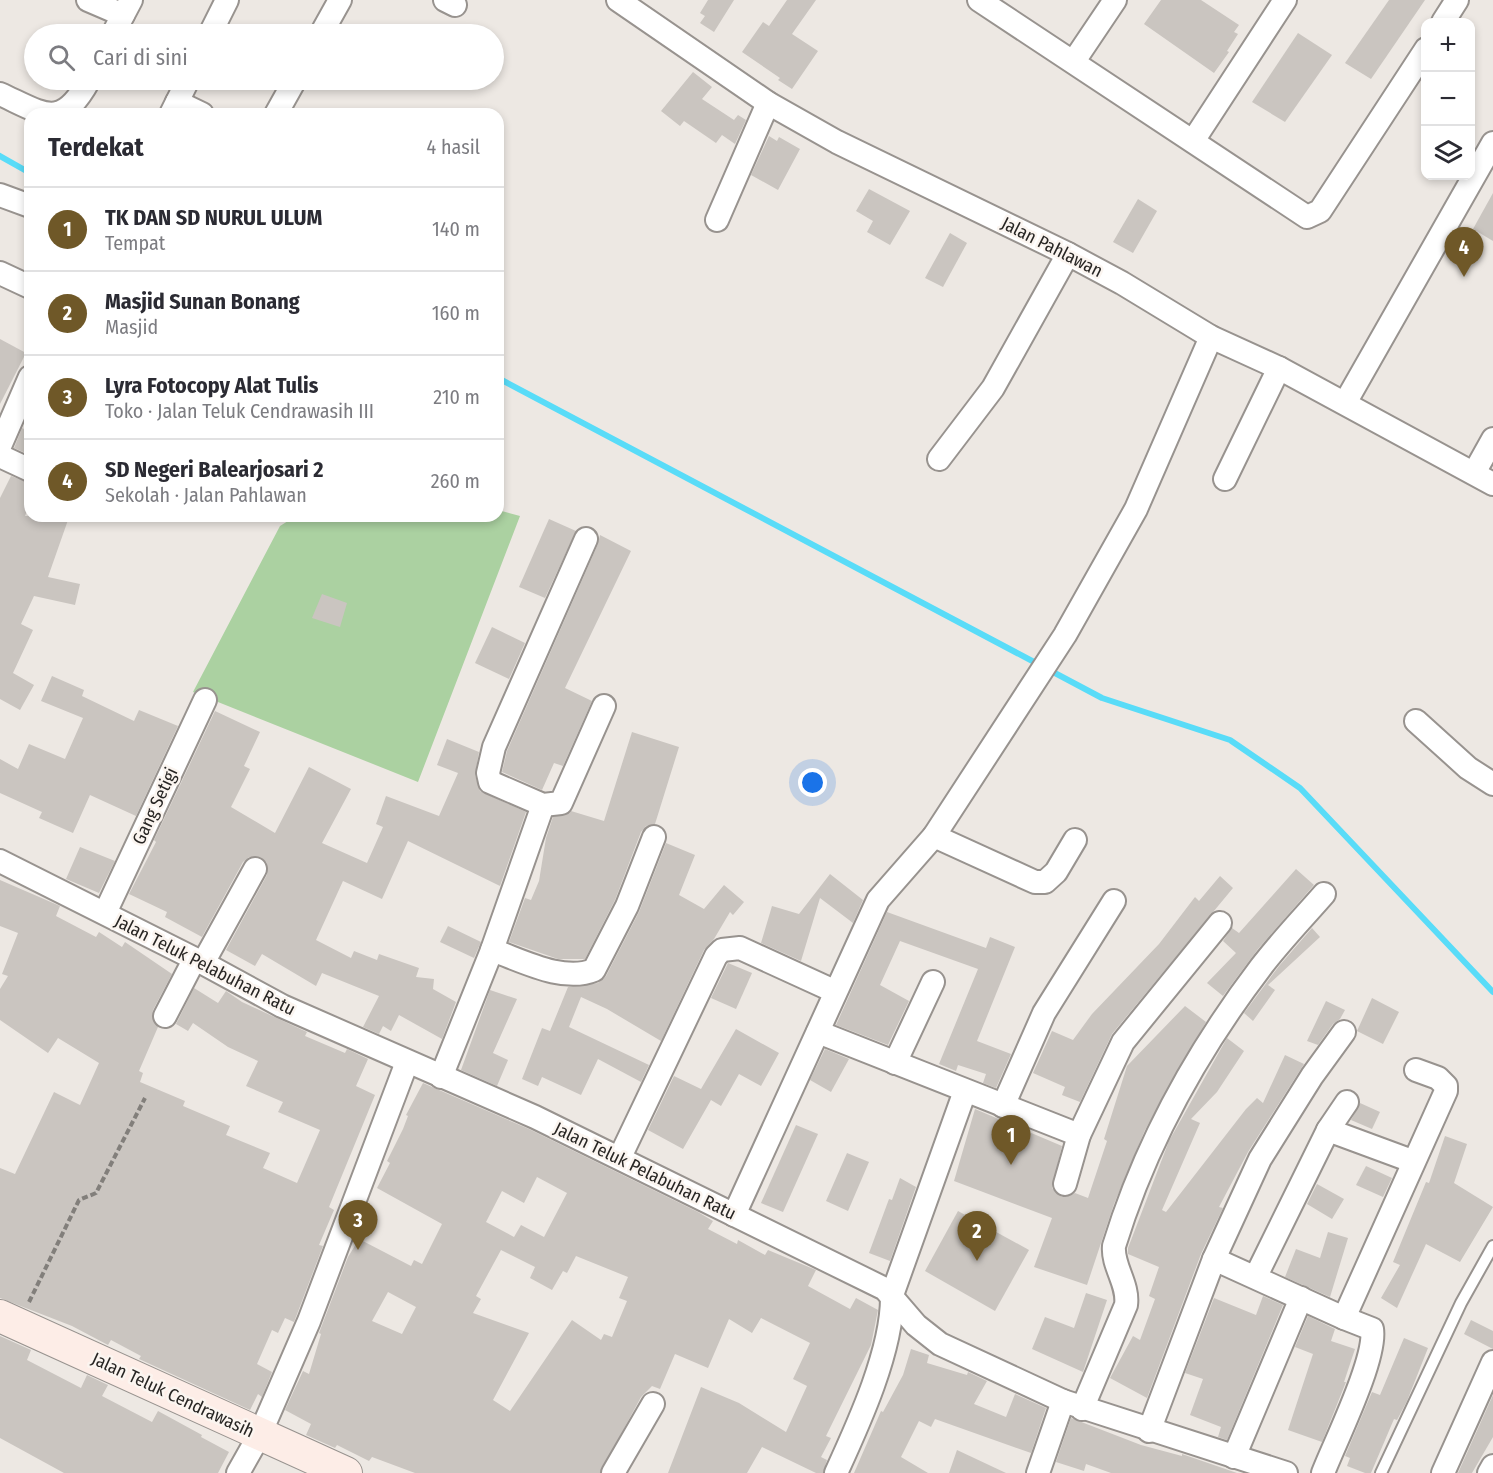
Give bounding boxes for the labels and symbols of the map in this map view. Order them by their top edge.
street label: Jalan Pahlawan [998,212,1106,282]
pin: 4 [1444,228,1484,277]
street label: Gang Setigi [128,764,182,848]
your location [798,768,827,797]
street label: Jalan Teluk Pelabuhan Ratu [111,910,299,1020]
pin: 1 [992,1116,1030,1165]
street label: Jalan Teluk Pelabuhan Ratu [550,1117,740,1225]
pin: 3 [338,1200,378,1250]
pin: 2 [958,1212,996,1261]
street label: Jalan Teluk Cendrawasih [88,1348,258,1442]

